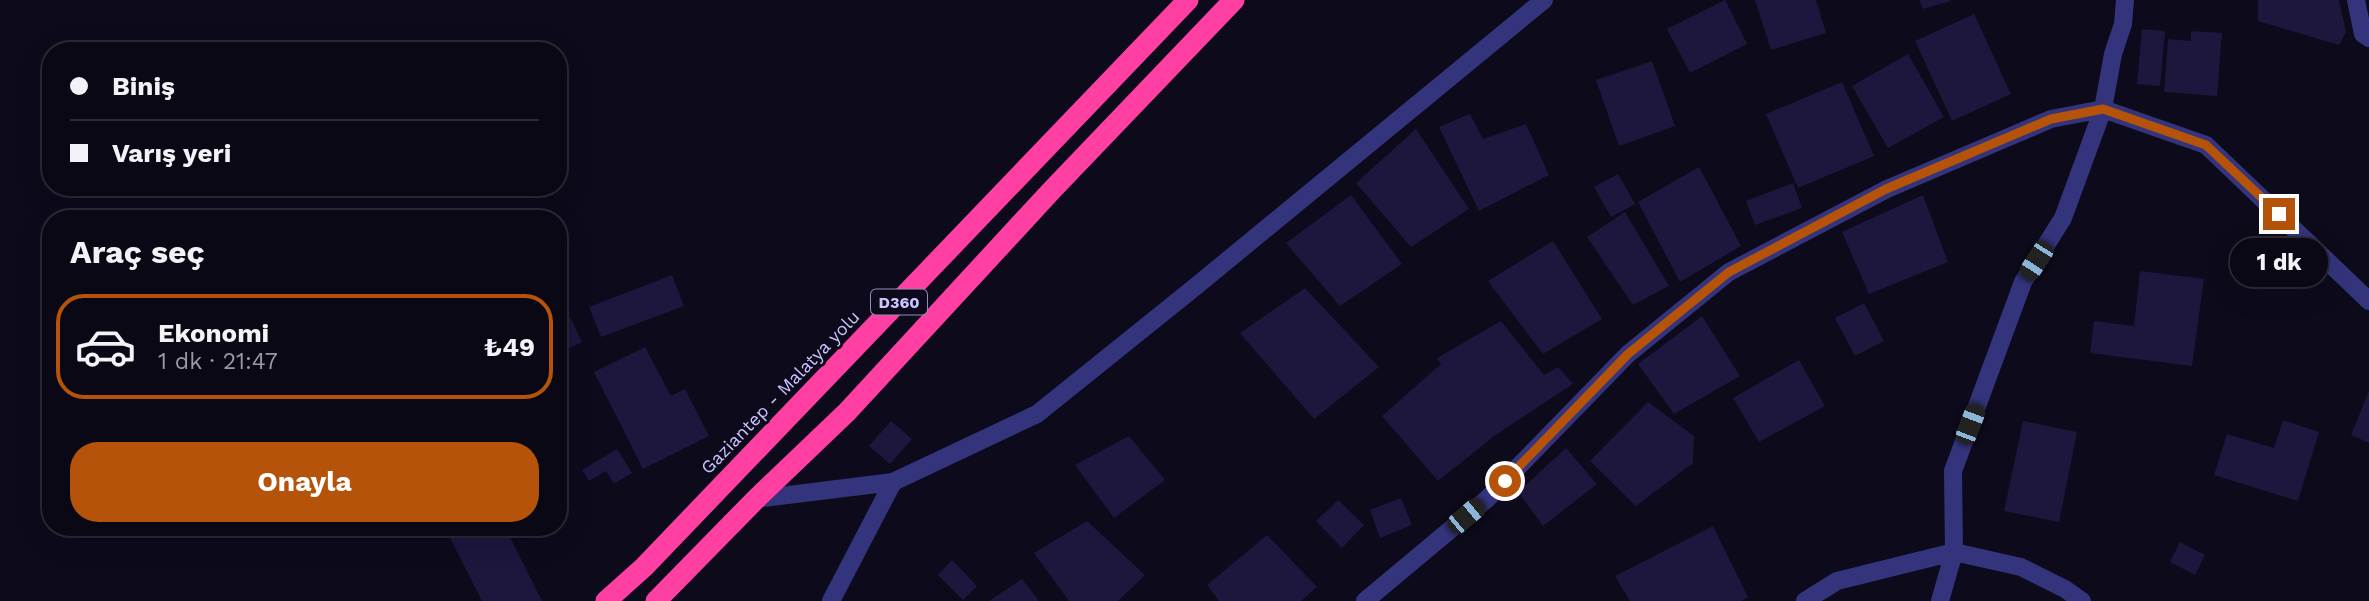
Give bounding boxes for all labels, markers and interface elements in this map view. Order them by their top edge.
text: Biniş [112,71,175,101]
text: Varış yeri [112,138,231,168]
route end [2263,198,2295,230]
text: Araç seç [70,233,205,271]
car [2016,238,2057,284]
callout: 1 dk [2230,238,2328,288]
text: 1 dk [2256,249,2302,276]
road number: D360 [871,290,927,314]
street label: Gaziantep - Malatya yolu [696,306,864,478]
icon: car [74,315,137,378]
text: Ekonomi [158,318,269,348]
text: ₺49 [484,332,535,362]
text: 1 dk · 21:47 [158,348,278,375]
car [1953,401,1988,447]
button: Onayla [70,442,539,522]
route start [1489,465,1521,497]
car [1444,494,1489,538]

